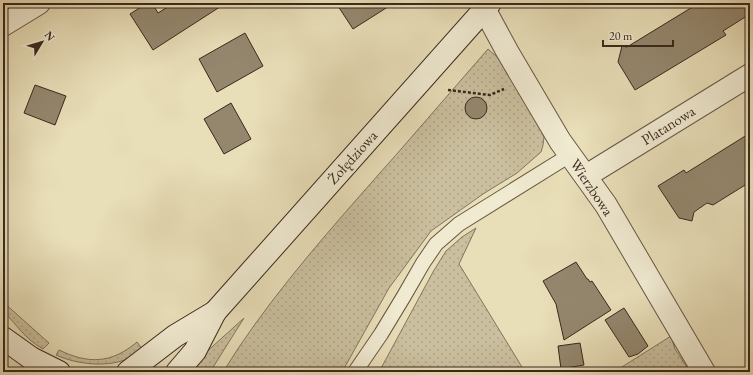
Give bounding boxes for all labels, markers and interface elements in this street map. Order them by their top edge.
north arrow [22,22,62,62]
scale bar [603,22,673,48]
text: N [42,28,58,44]
text: 20 m [609,28,633,44]
street label: Platanowa [638,101,698,149]
street label: Żołędziowa [323,126,381,188]
street label: Wierzbowa [566,155,618,219]

